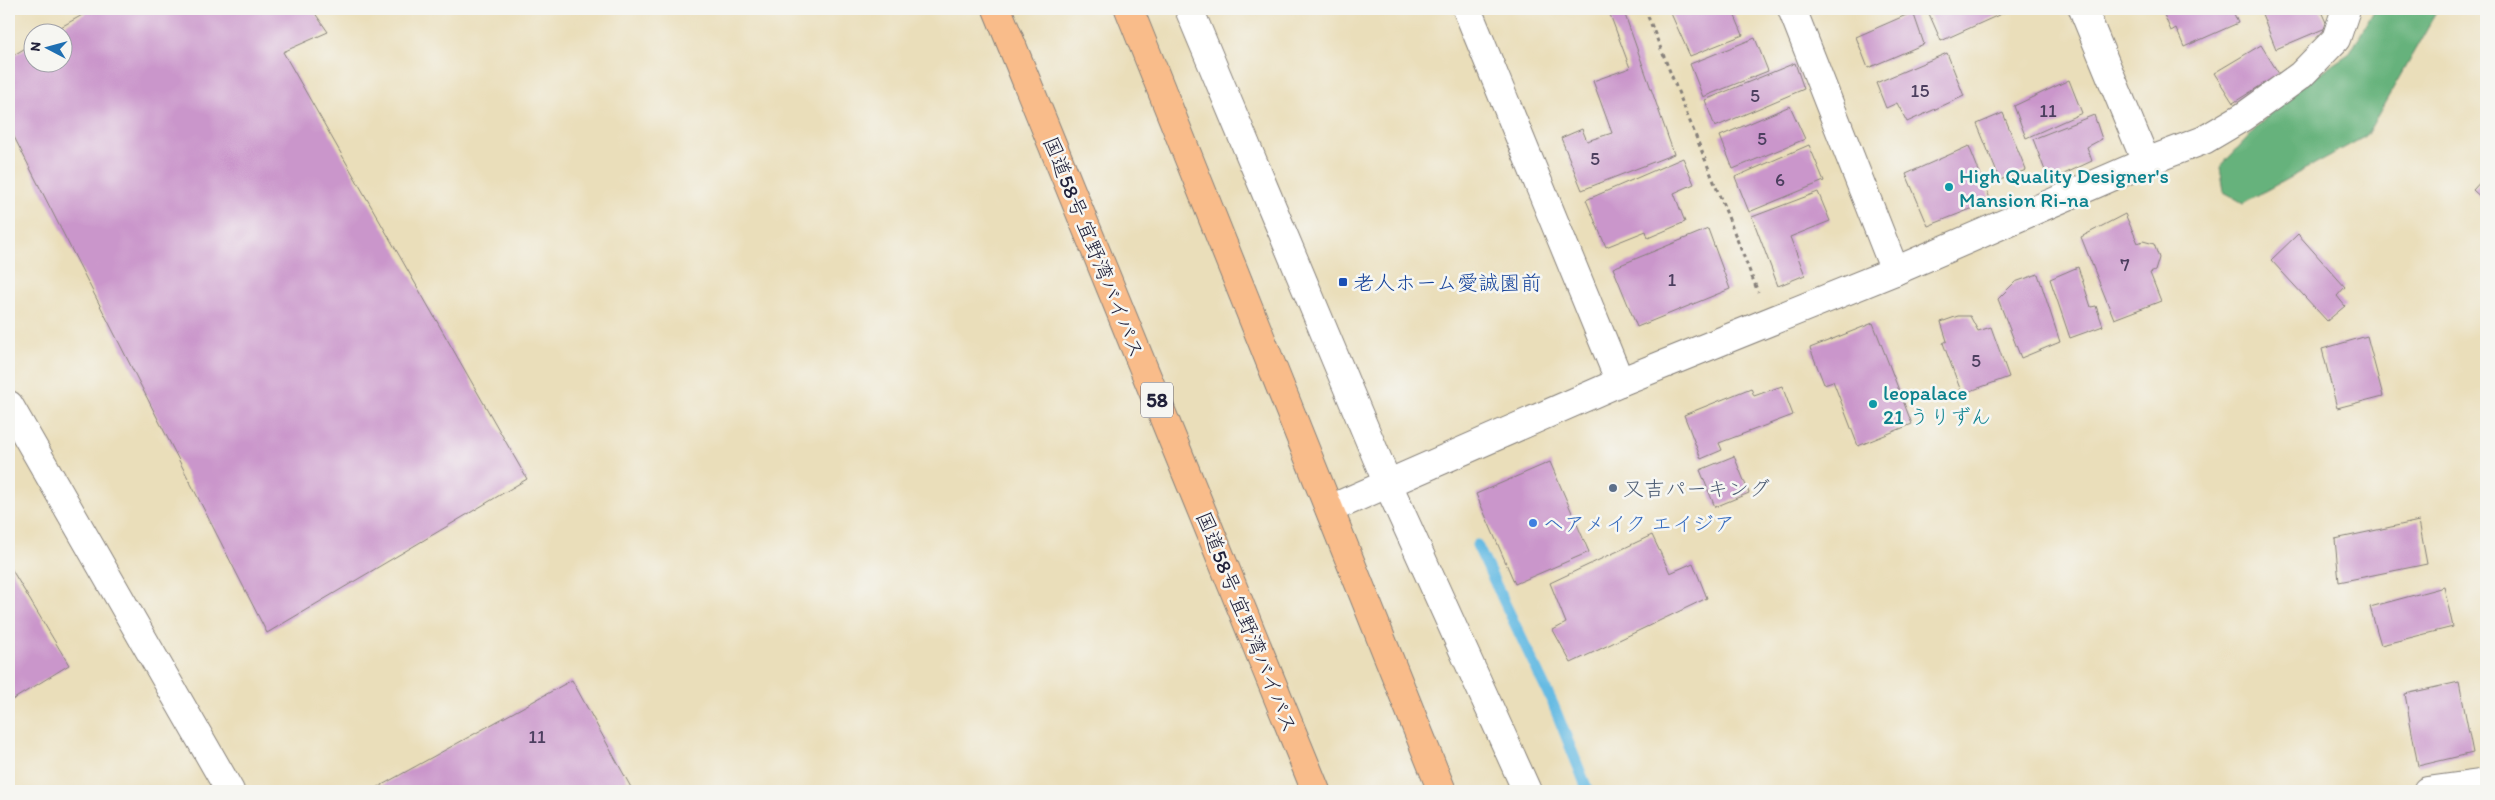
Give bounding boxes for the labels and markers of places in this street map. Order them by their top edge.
place label: High Quality Designer's Mansion Ri-na [1959,163,2169,212]
marker: High Quality Designer's Mansion Ri-na [1943,181,1955,193]
place label: 老人ホーム愛誠園前 [1353,270,1541,295]
marker: 老人ホーム愛誠園前 [1337,276,1349,288]
place label: leopalace 21 うりずん [1883,380,1991,429]
marker: leopalace 21 うりずん [1867,398,1879,410]
place label: 又吉パーキング [1623,476,1770,501]
marker: 又吉パーキング [1607,482,1619,494]
place label: ヘアメイク エイジア [1543,511,1735,536]
marker: ヘアメイク エイジア [1527,517,1539,529]

